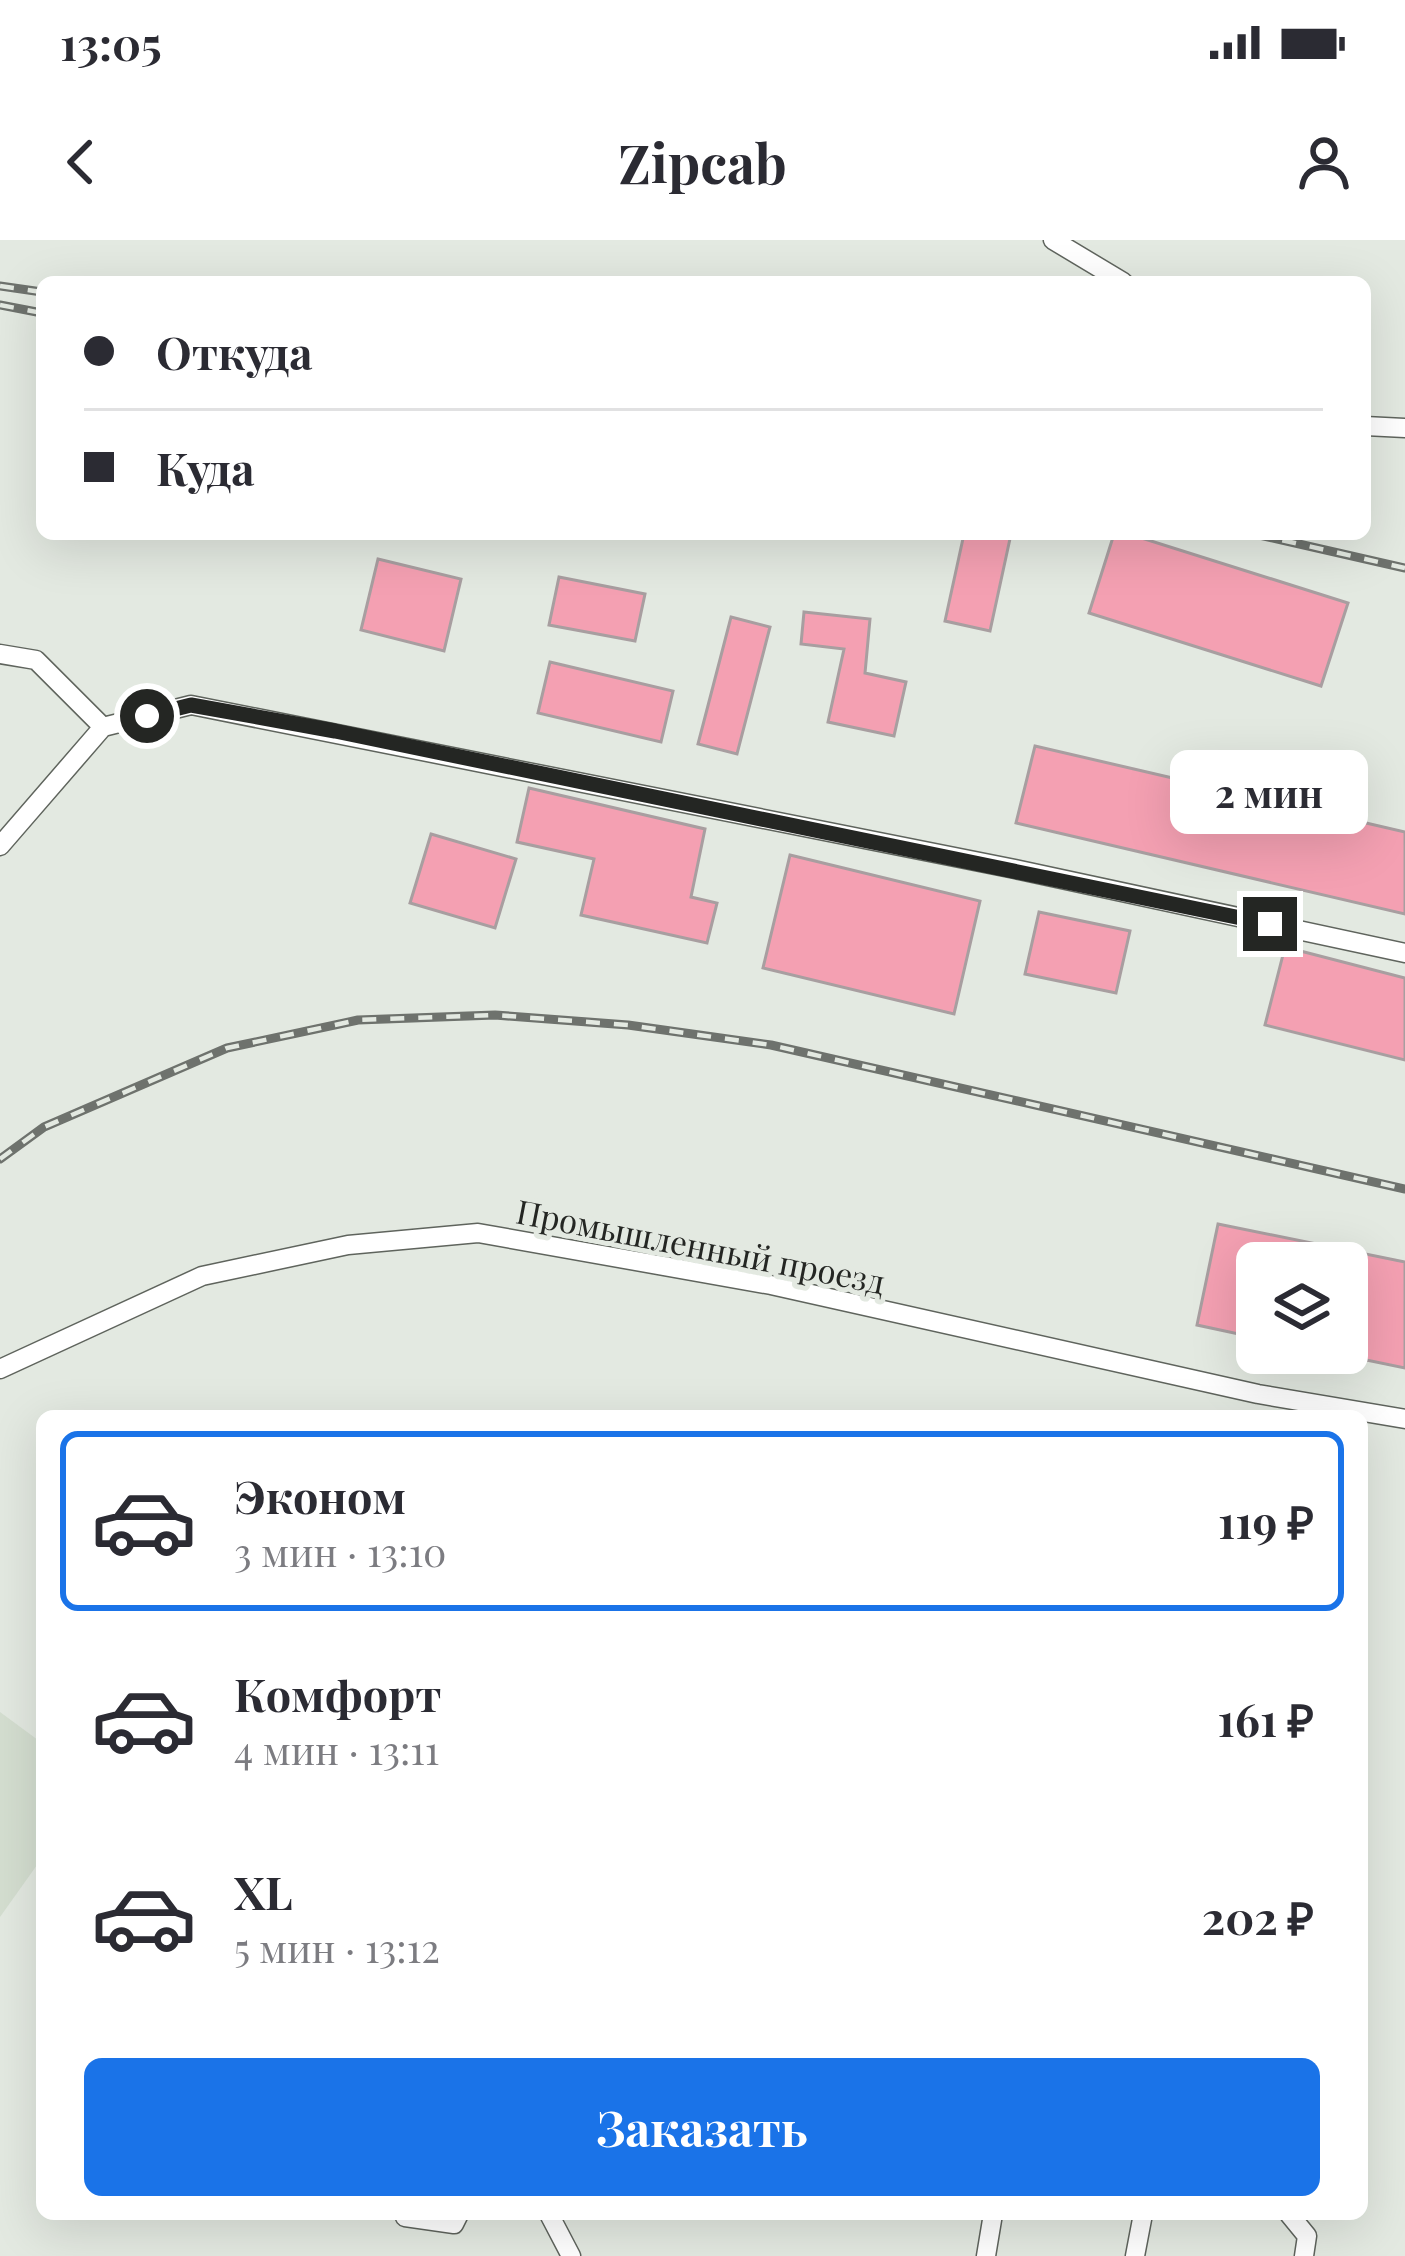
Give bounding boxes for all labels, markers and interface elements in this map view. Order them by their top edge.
text: 13:05 [60,12,162,72]
text: Zipcab [618,126,787,198]
icon: back [48,129,114,195]
icon: person [1291,129,1357,195]
text: Откуда [156,321,313,381]
text: Куда [156,437,255,497]
route start [120,689,174,743]
callout: 2 мин [1171,750,1369,834]
text: 2 мин [1215,766,1323,818]
route end [1243,897,1297,951]
street label: Промышленный проезд [513,1188,889,1302]
map controls [1236,1242,1368,1374]
button: layers [1236,1242,1368,1374]
text: Эконом [234,1465,406,1525]
icon: car [90,1467,198,1575]
text: 119 ₽ [1218,1490,1314,1550]
text: 3 мин · 13:10 [234,1525,447,1577]
text: Комфорт [234,1663,441,1723]
icon: car [90,1665,198,1773]
text: 161 ₽ [1218,1688,1314,1748]
text: 4 мин · 13:11 [234,1723,439,1775]
text: XL [234,1861,293,1921]
icon: car [90,1863,198,1971]
text: 202 ₽ [1202,1886,1314,1946]
text: 5 мин · 13:12 [234,1921,440,1973]
button: Заказать [84,2058,1320,2196]

